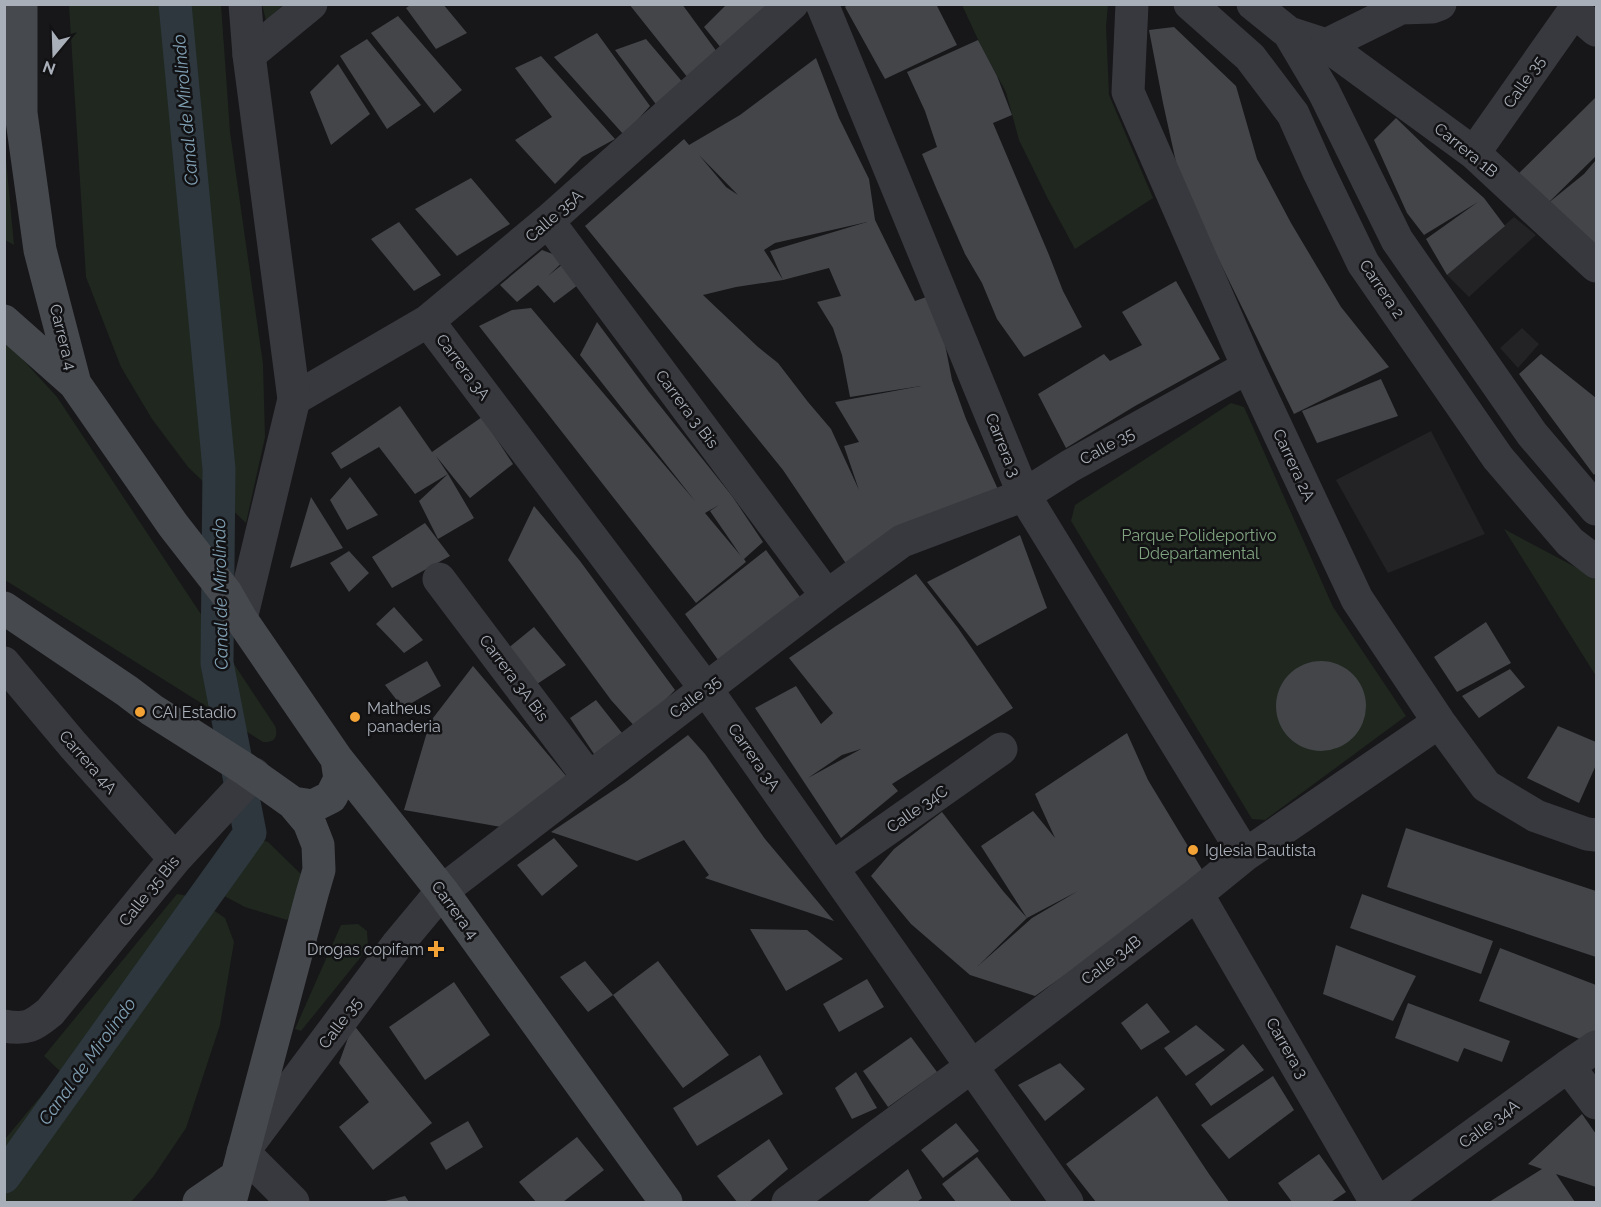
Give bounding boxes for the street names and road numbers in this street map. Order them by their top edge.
street label: Calle 35 [1499,52,1549,112]
street label: Carrera 1B [1431,119,1501,181]
street label: Calle 35A [521,186,587,246]
street label: Carrera 2 [1355,256,1409,322]
street label: Carrera 4 [46,302,80,372]
street label: Carrera 3A [432,330,494,404]
street label: Carrera 3 Bis [651,366,723,452]
street label: Carrera 3 [982,410,1024,480]
street label: Calle 35 [1077,423,1138,469]
street label: Carrera 2A [1269,426,1319,504]
street label: Carrera 3A Bis [475,631,553,725]
street label: Calle 35 [666,671,725,722]
street label: Carrera 3A [724,720,784,794]
street label: Carrera 4A [55,726,121,798]
street label: Calle 34C [883,781,951,837]
street label: Calle 35 Bis [115,852,183,930]
street label: Carrera 4 [428,877,483,943]
street label: Calle 34B [1077,931,1145,989]
street label: Calle 35 [315,993,366,1052]
street label: Carrera 3 [1262,1014,1312,1082]
street label: Calle 34A [1455,1096,1523,1152]

